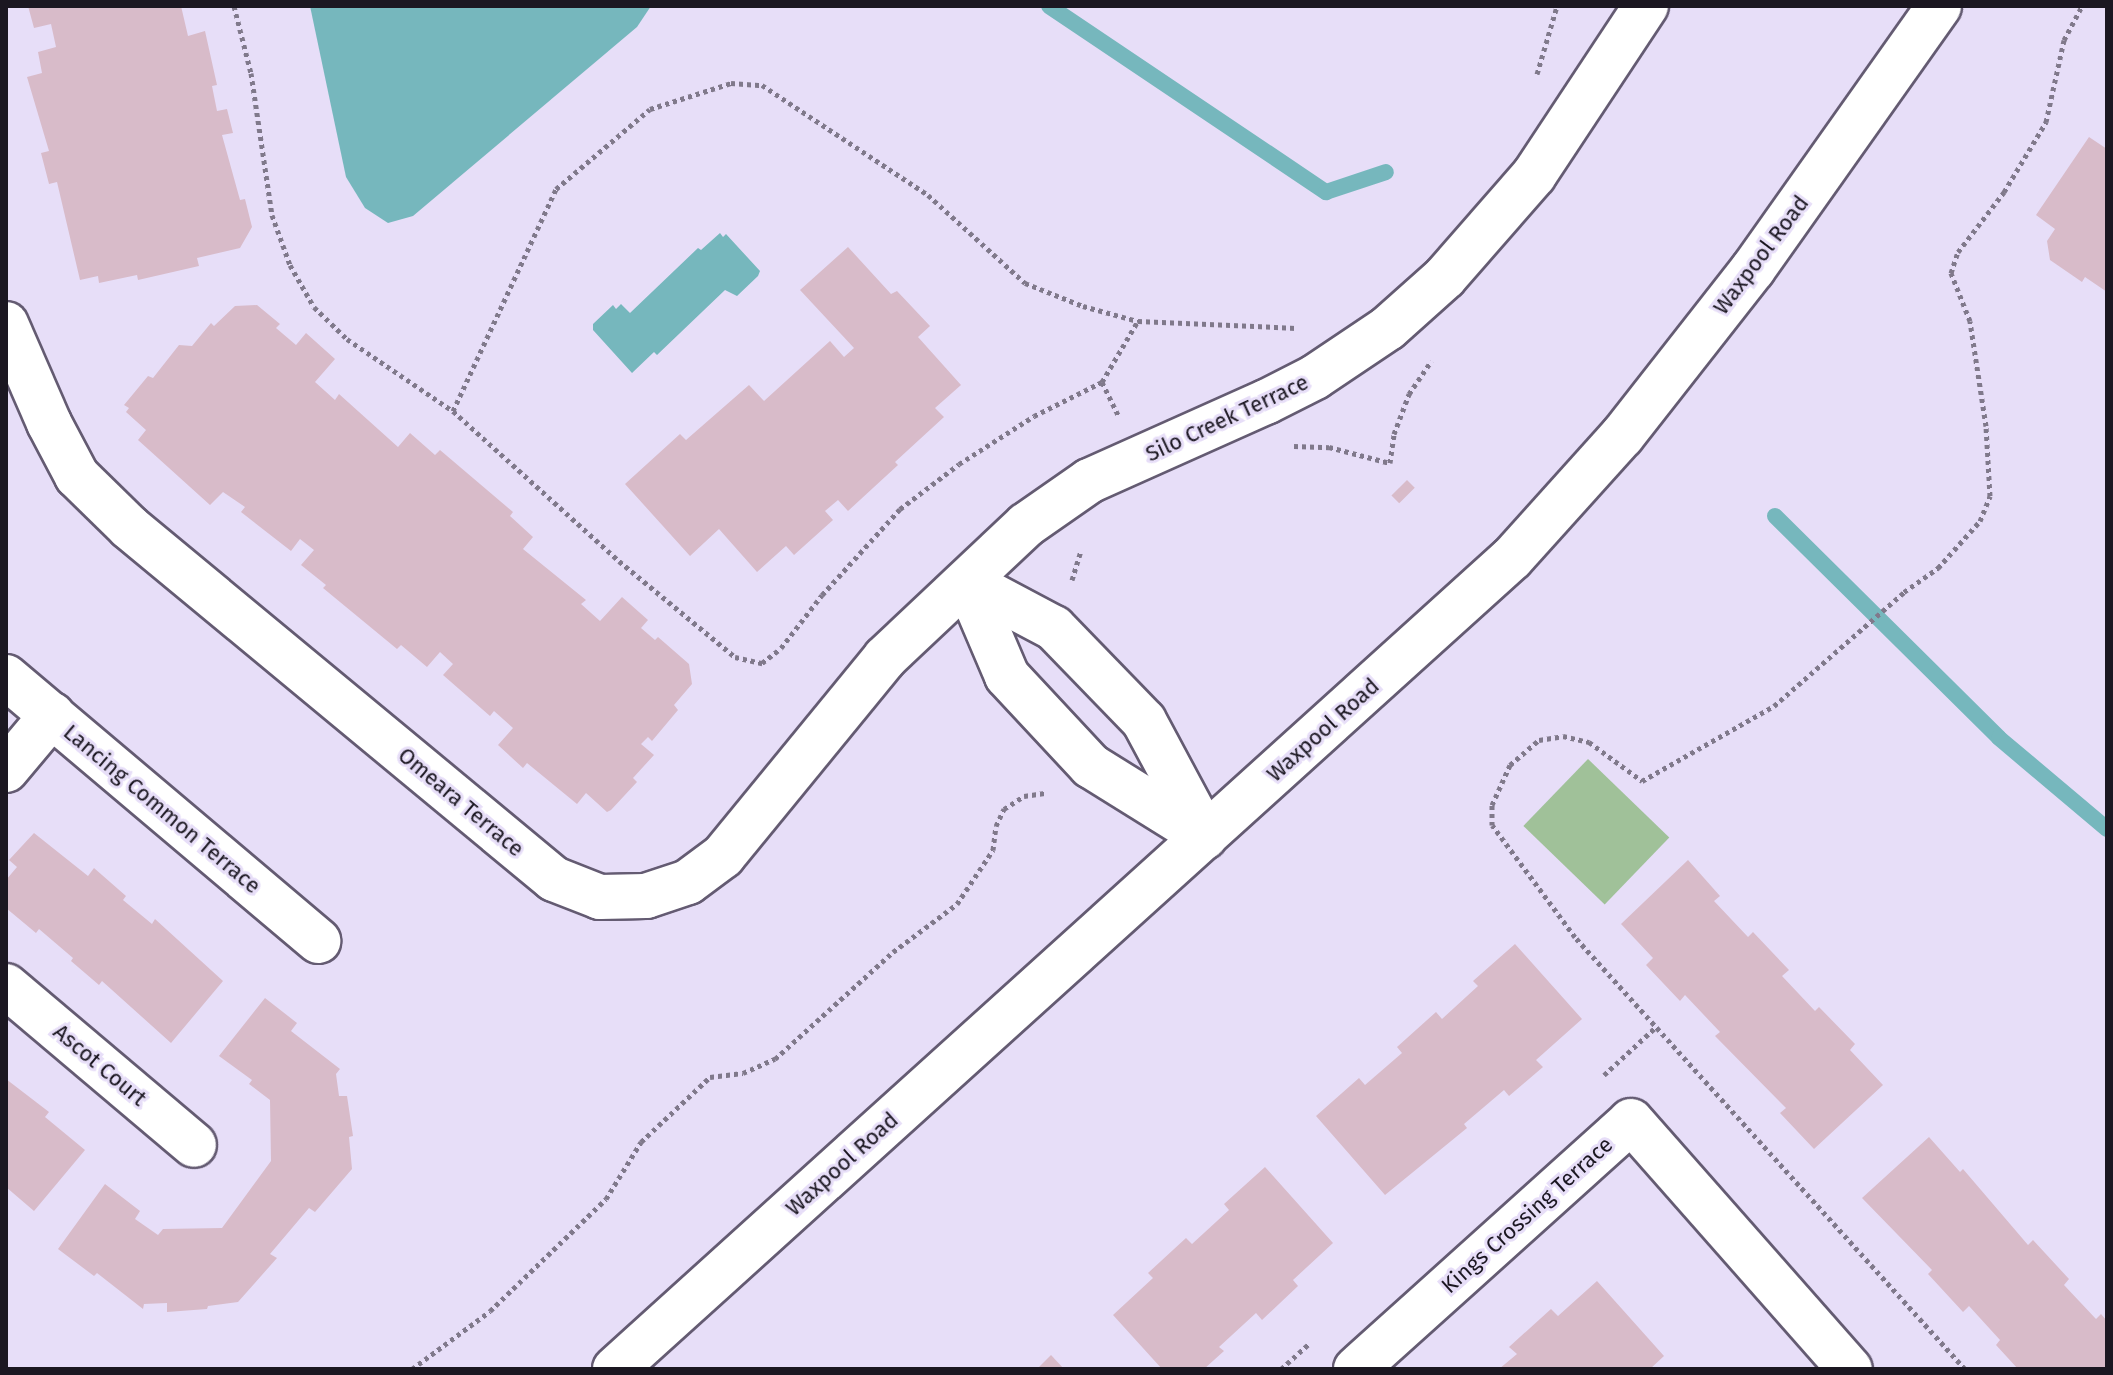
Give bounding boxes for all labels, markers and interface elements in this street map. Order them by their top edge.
street label: Waxpool Road [1708,190,1814,320]
street label: Silo Creek Terrace [1141,369,1313,467]
street label: Waxpool Road [1261,673,1385,787]
street label: Lancing Common Terrace [58,719,266,899]
street label: Omeara Terrace [393,742,529,862]
street label: Ascot Court [48,1018,152,1112]
street label: Waxpool Road [780,1107,904,1221]
street label: Kings Crossing Terrace [1436,1131,1618,1299]

